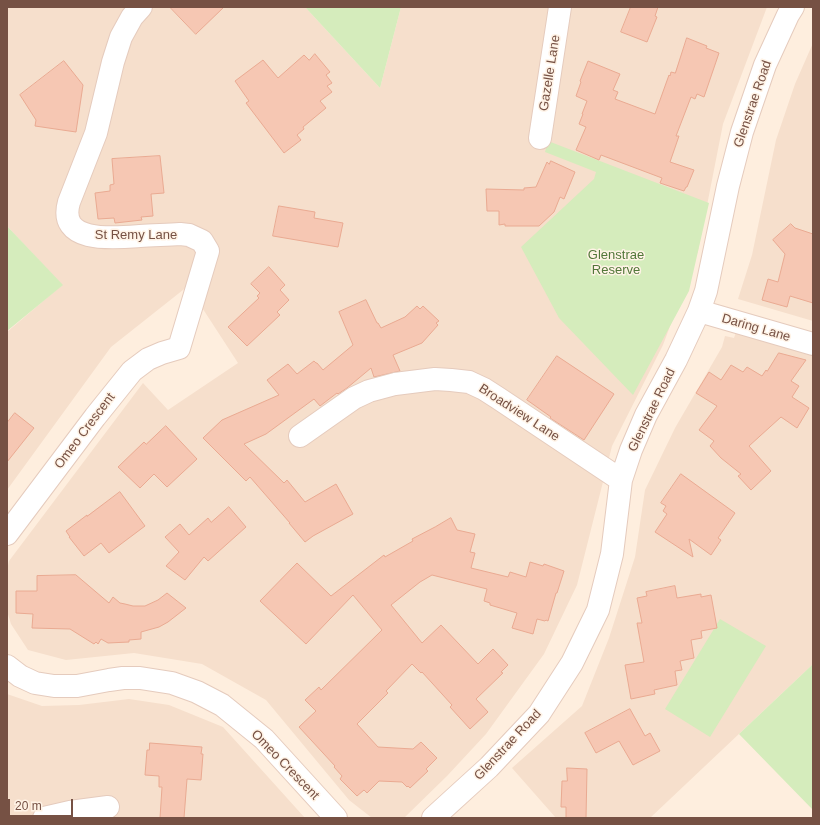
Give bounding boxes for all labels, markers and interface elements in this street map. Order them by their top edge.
street label: Gazelle Lane [536,34,564,112]
street label: Glenstrae Road [731,58,775,150]
street label: St Remy Lane [95,227,177,243]
park label: Glenstrae Reserve [588,247,644,278]
street label: Daring Lane [720,311,792,345]
street label: Glenstrae Road [625,366,679,454]
street label: Broadview Lane [476,381,562,445]
street label: Omeo Crescent [51,390,119,472]
street label: Glenstrae Road [471,706,545,784]
street label: Omeo Crescent [248,727,322,803]
scale bar [10,791,75,817]
text: 20 m [15,799,42,813]

